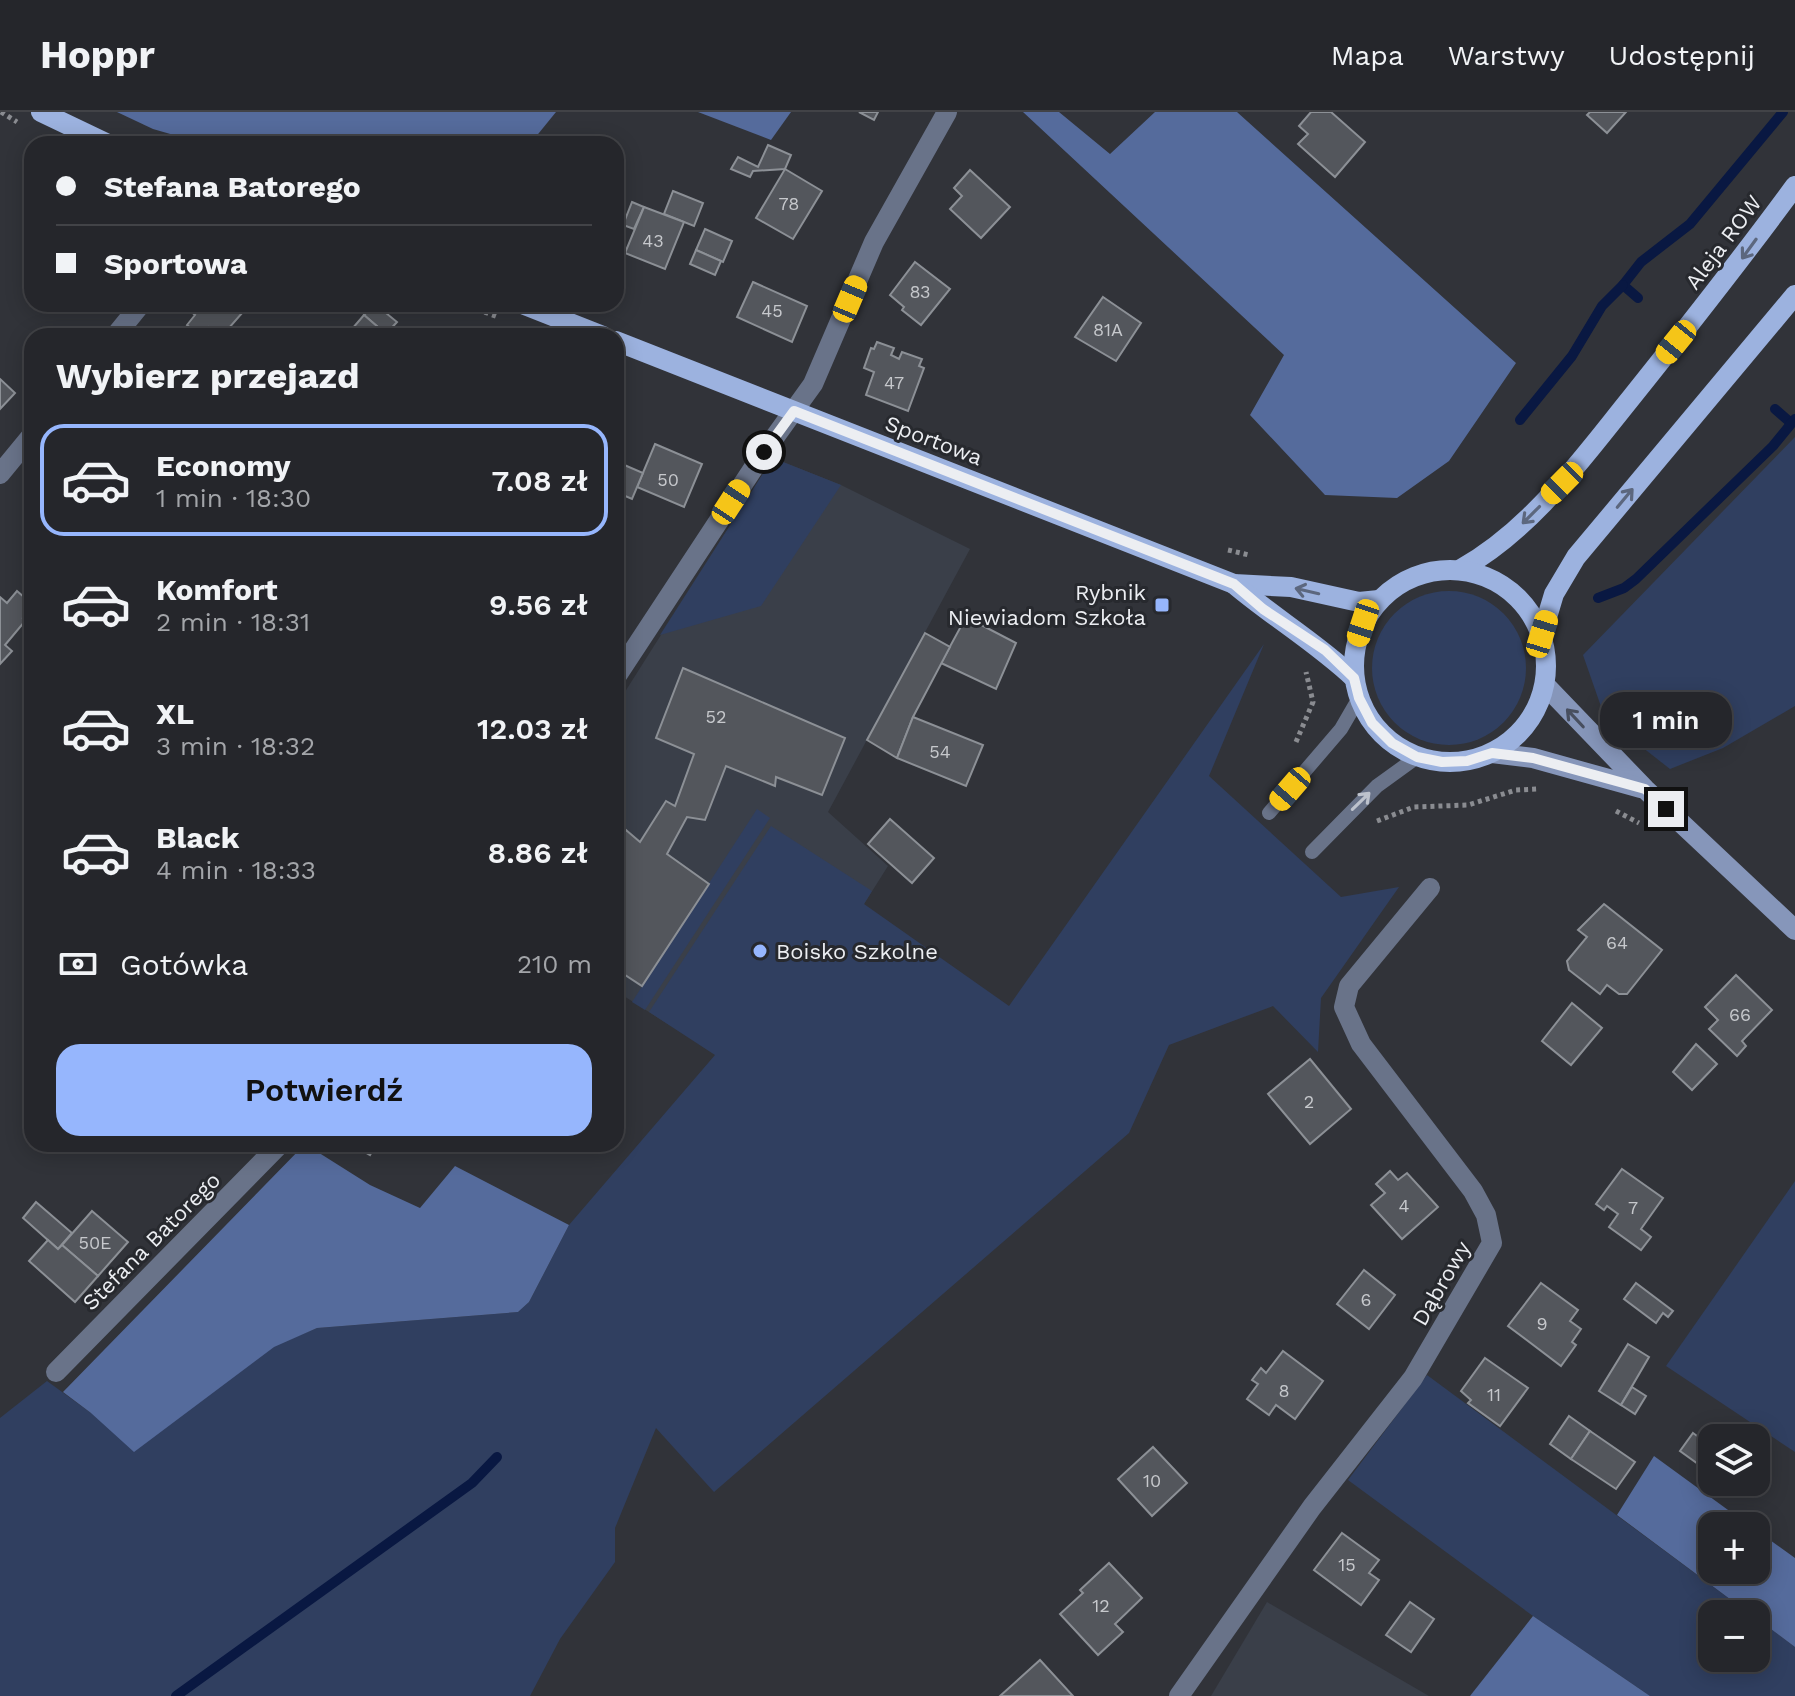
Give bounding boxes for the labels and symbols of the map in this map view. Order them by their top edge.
street label: Aleja ROW [1680,190,1767,294]
house number: 78 [779,193,799,214]
house number: 43 [642,230,664,251]
one-way arrow [1741,238,1758,259]
car [830,272,870,326]
house number: 83 [909,281,931,302]
house number: 45 [761,300,783,321]
car [1652,316,1700,368]
house number: 81A [1093,319,1123,340]
house number: 47 [884,372,904,393]
street label: Sportowa [882,411,986,470]
route start [746,434,782,470]
car [1537,458,1587,508]
house number: 50 [657,469,679,490]
car [708,475,754,529]
one-way arrow [1616,488,1634,508]
one-way arrow [1521,505,1540,525]
place label: Rybnik Niewiadom Szkoła [948,580,1146,630]
one-way arrow [1295,583,1320,598]
marker: Rybnik Niewiadom Szkoła [1153,596,1171,614]
car [1344,596,1382,650]
car [1524,608,1560,660]
callout: 1 min [1600,693,1732,749]
house number: 52 [706,706,726,727]
one-way arrow [1565,708,1584,728]
house number: 54 [929,741,951,762]
car [1265,763,1315,815]
route end [1648,791,1684,827]
one-way arrow [1351,792,1370,811]
house number: 64 [1606,932,1628,953]
place label: Boisko Szkolne [776,939,938,964]
marker: Boisko Szkolne [751,942,769,960]
house number: 66 [1729,1004,1751,1025]
house number: 2 [1304,1091,1314,1112]
street label: Stefana Batorego [77,1167,225,1315]
house number: 4 [1399,1195,1410,1216]
house number: 7 [1628,1197,1638,1218]
house number: 50E [78,1232,112,1253]
street label: Dąbrowy [1407,1236,1476,1330]
house number: 6 [1361,1289,1371,1310]
house number: 9 [1536,1313,1548,1334]
house number: 8 [1278,1380,1290,1401]
house number: 11 [1487,1384,1501,1405]
house number: 10 [1143,1470,1161,1491]
house number: 15 [1338,1554,1356,1575]
house number: 12 [1092,1595,1110,1616]

